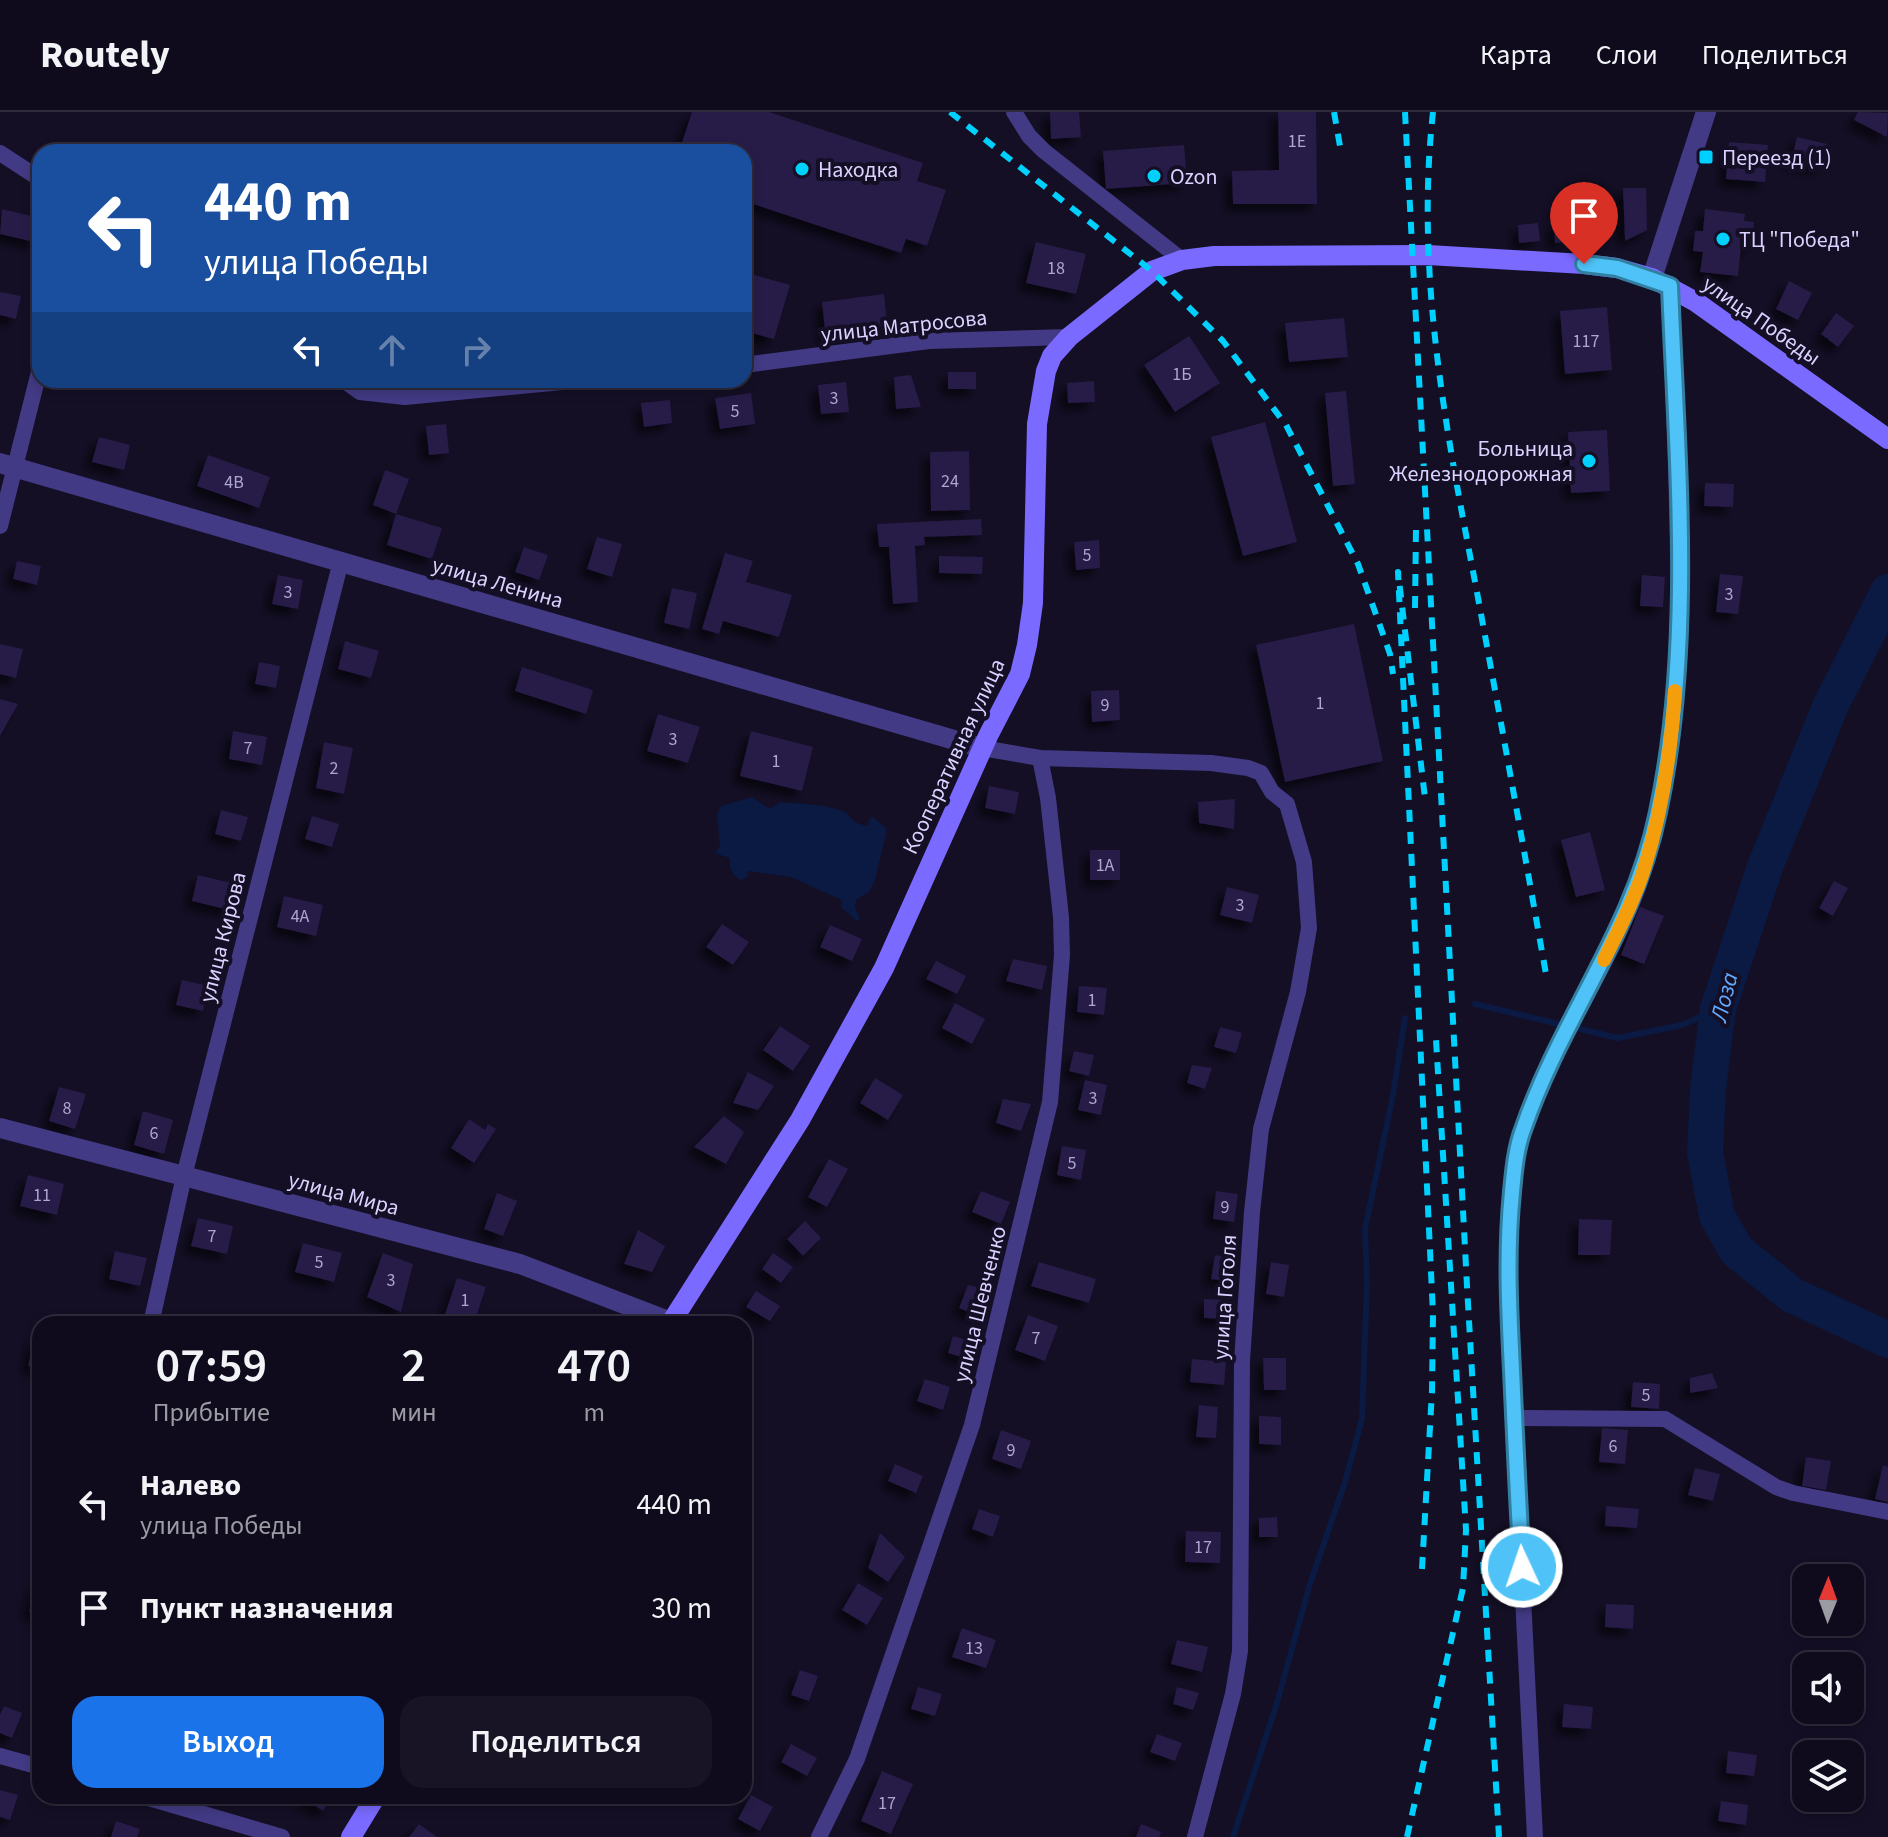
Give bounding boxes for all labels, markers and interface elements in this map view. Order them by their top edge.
text: Routely [40,28,170,82]
text: Карта [1480,35,1552,75]
text: Слои [1596,35,1658,75]
text: Поделиться [1702,35,1848,75]
house number: 1Е [1288,129,1306,154]
place label: Переезд (1) [1722,142,1832,174]
marker: Переезд (1) [1697,148,1715,166]
place label: Находка [818,154,898,186]
marker: Находка [793,160,811,178]
place label: Ozon [1170,161,1218,193]
text: 440 m [204,163,352,242]
marker: Ozon [1145,167,1163,185]
icon: left [72,176,176,280]
pin [1550,182,1618,264]
icon: arrive [1562,194,1606,238]
place label: ТЦ "Победа" [1739,224,1860,256]
marker: ТЦ "Победа" [1714,230,1732,248]
text: улица Победы [204,237,429,288]
house number: 18 [1047,256,1065,281]
street label: улица Победы [1696,268,1827,373]
street label: улица Матросова [819,301,989,351]
icon: left [286,328,330,372]
icon: ahead [370,328,414,372]
icon: right [454,328,498,372]
house number: 117 [1573,329,1599,354]
house number: 1Б [1172,362,1192,387]
house number: 3 [830,386,839,411]
house number: 5 [731,399,740,424]
place label: Больница Железнодорожная [1389,433,1573,490]
marker: Больница Железнодорожная [1580,452,1598,470]
house number: 24 [941,469,959,494]
house number: 4В [224,470,244,495]
house number: 5 [1083,543,1092,568]
street label: улица Ленина [428,549,567,617]
house number: 3 [284,580,293,605]
house number: 3 [1725,582,1734,607]
street label: Кооперативная улица [894,653,1013,860]
house number: 1 [1316,691,1324,716]
house number: 9 [1101,693,1110,718]
house number: 3 [669,727,678,752]
house number: 7 [244,736,253,761]
house number: 1 [772,749,780,774]
house number: 2 [330,756,339,781]
house number: 1А [1096,853,1115,878]
street label: улица Кирова [191,869,255,1006]
house number: 3 [1236,893,1245,918]
house number: 4А [291,904,310,929]
water label: Лоза [1701,969,1748,1027]
house number: 1 [1088,988,1096,1013]
house number: 3 [1089,1086,1098,1111]
house number: 8 [63,1096,72,1121]
house number: 6 [150,1121,159,1146]
house number: 5 [1068,1151,1077,1176]
street label: улица Мира [285,1164,403,1224]
house number: 11 [33,1183,51,1208]
house number: 9 [1221,1195,1230,1220]
street label: улица Шевченко [945,1223,1015,1386]
house number: 7 [208,1224,217,1249]
street label: улица Гоголя [1205,1233,1245,1361]
house number: 5 [315,1250,324,1275]
house number: 3 [387,1268,396,1293]
house number: 1 [461,1288,469,1313]
house number: 7 [1032,1326,1041,1351]
text: 07:59 [156,1332,267,1400]
text: 2 [401,1332,426,1400]
text: 470 [557,1332,631,1400]
house number: 5 [1642,1383,1651,1408]
text: Прибытие [153,1394,270,1431]
text: мин [391,1394,437,1431]
text: m [583,1394,605,1431]
house number: 6 [1609,1434,1618,1459]
house number: 9 [1007,1438,1016,1463]
text: Налево [140,1464,241,1507]
icon: left [72,1482,116,1526]
text: 440 m [636,1483,712,1526]
text: улица Победы [140,1507,303,1544]
position arrow [1480,1525,1564,1609]
house number: 17 [1194,1535,1212,1560]
north arrow [1792,1564,1864,1636]
map controls [1792,1564,1864,1812]
icon: arrive [72,1586,116,1630]
text: Пункт назначения [140,1587,394,1630]
text: 30 m [651,1587,712,1630]
house number: 13 [965,1636,983,1661]
button: sound [1792,1652,1864,1724]
button: Выход [72,1696,384,1788]
button: Поделиться [400,1696,712,1788]
button: layers [1792,1740,1864,1812]
house number: 17 [878,1791,896,1816]

